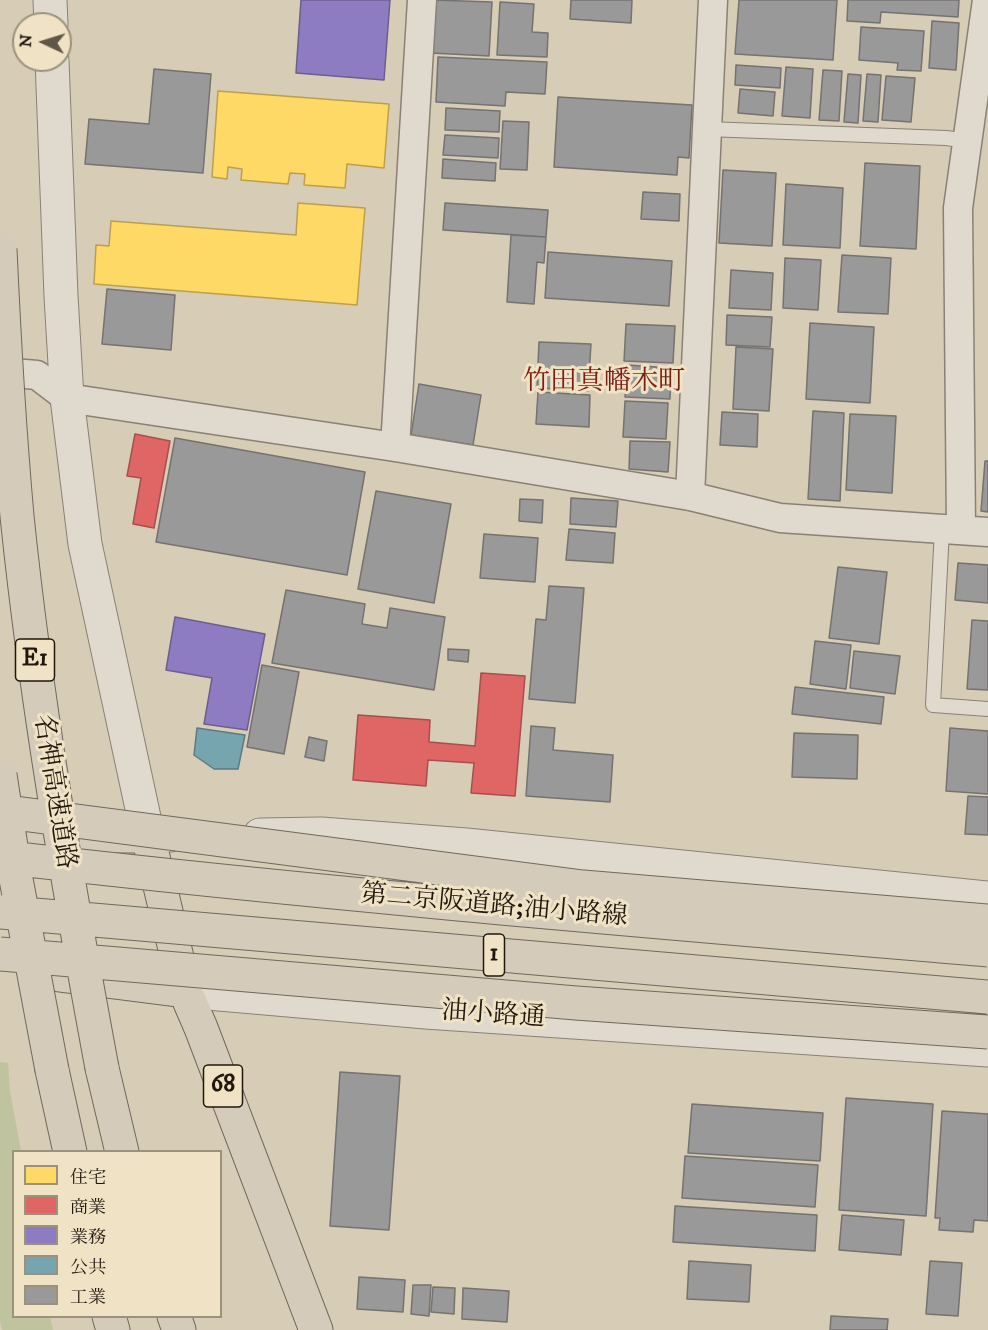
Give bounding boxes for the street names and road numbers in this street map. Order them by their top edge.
road number: E1 [15,639,54,681]
street label: 名神高速道路 [25,713,81,871]
street label: 第二京阪道路;油小路線 [359,880,629,934]
road number: 1 [484,934,504,976]
street label: 油小路通 [440,997,546,1035]
road number: 68 [204,1065,242,1107]

